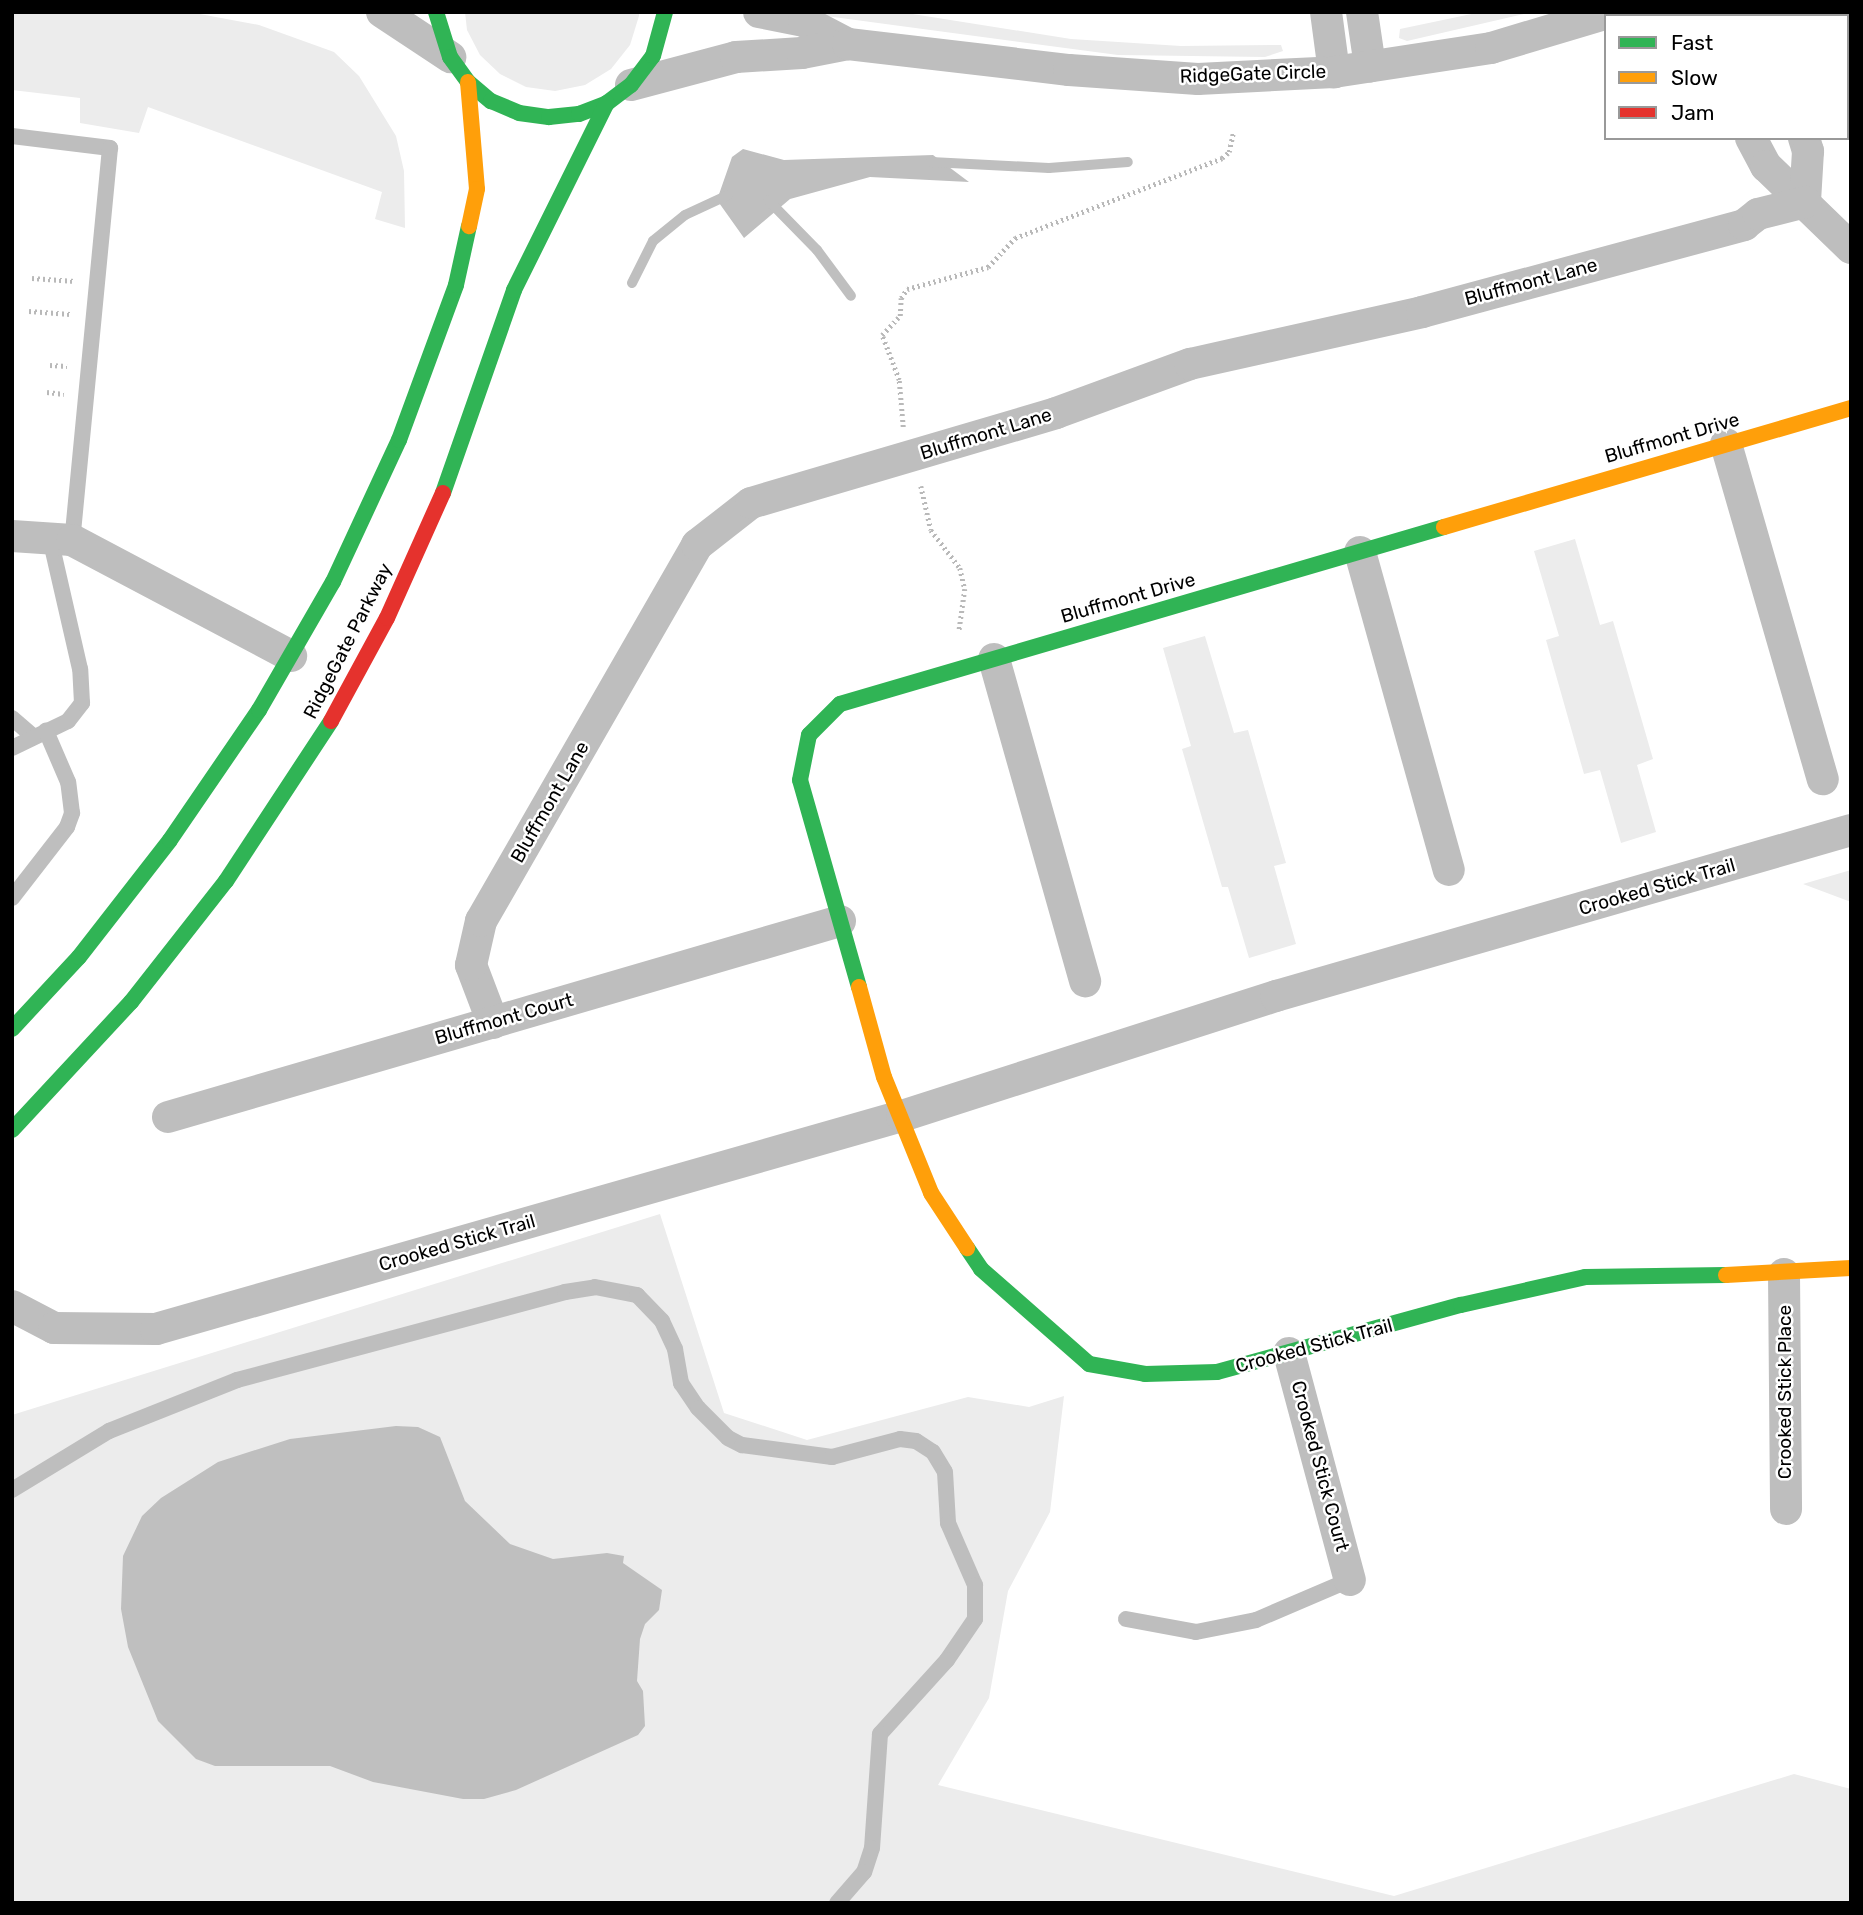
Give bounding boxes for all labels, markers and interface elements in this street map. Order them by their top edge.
legend [1604,14,1849,140]
text: Fast [1671,30,1713,55]
street label: RidgeGate Circle [1179,60,1327,88]
text: Slow [1671,65,1718,90]
text: Jam [1671,100,1715,125]
street label: Bluffmont Lane [1462,253,1600,311]
street label: Bluffmont Lane [917,403,1055,465]
street label: Bluffmont Drive [1602,408,1742,468]
street label: RidgeGate Parkway [299,559,397,723]
street label: Bluffmont Drive [1058,568,1198,628]
street label: Bluffmont Lane [506,737,594,867]
street label: Crooked Stick Trail [1576,854,1738,920]
street label: Bluffmont Court [432,988,576,1050]
street label: Crooked Stick Trail [376,1210,538,1276]
street label: Crooked Stick Place [1774,1305,1796,1479]
street label: Crooked Stick Trail [1233,1314,1395,1378]
street label: Crooked Stick Court [1286,1378,1354,1554]

